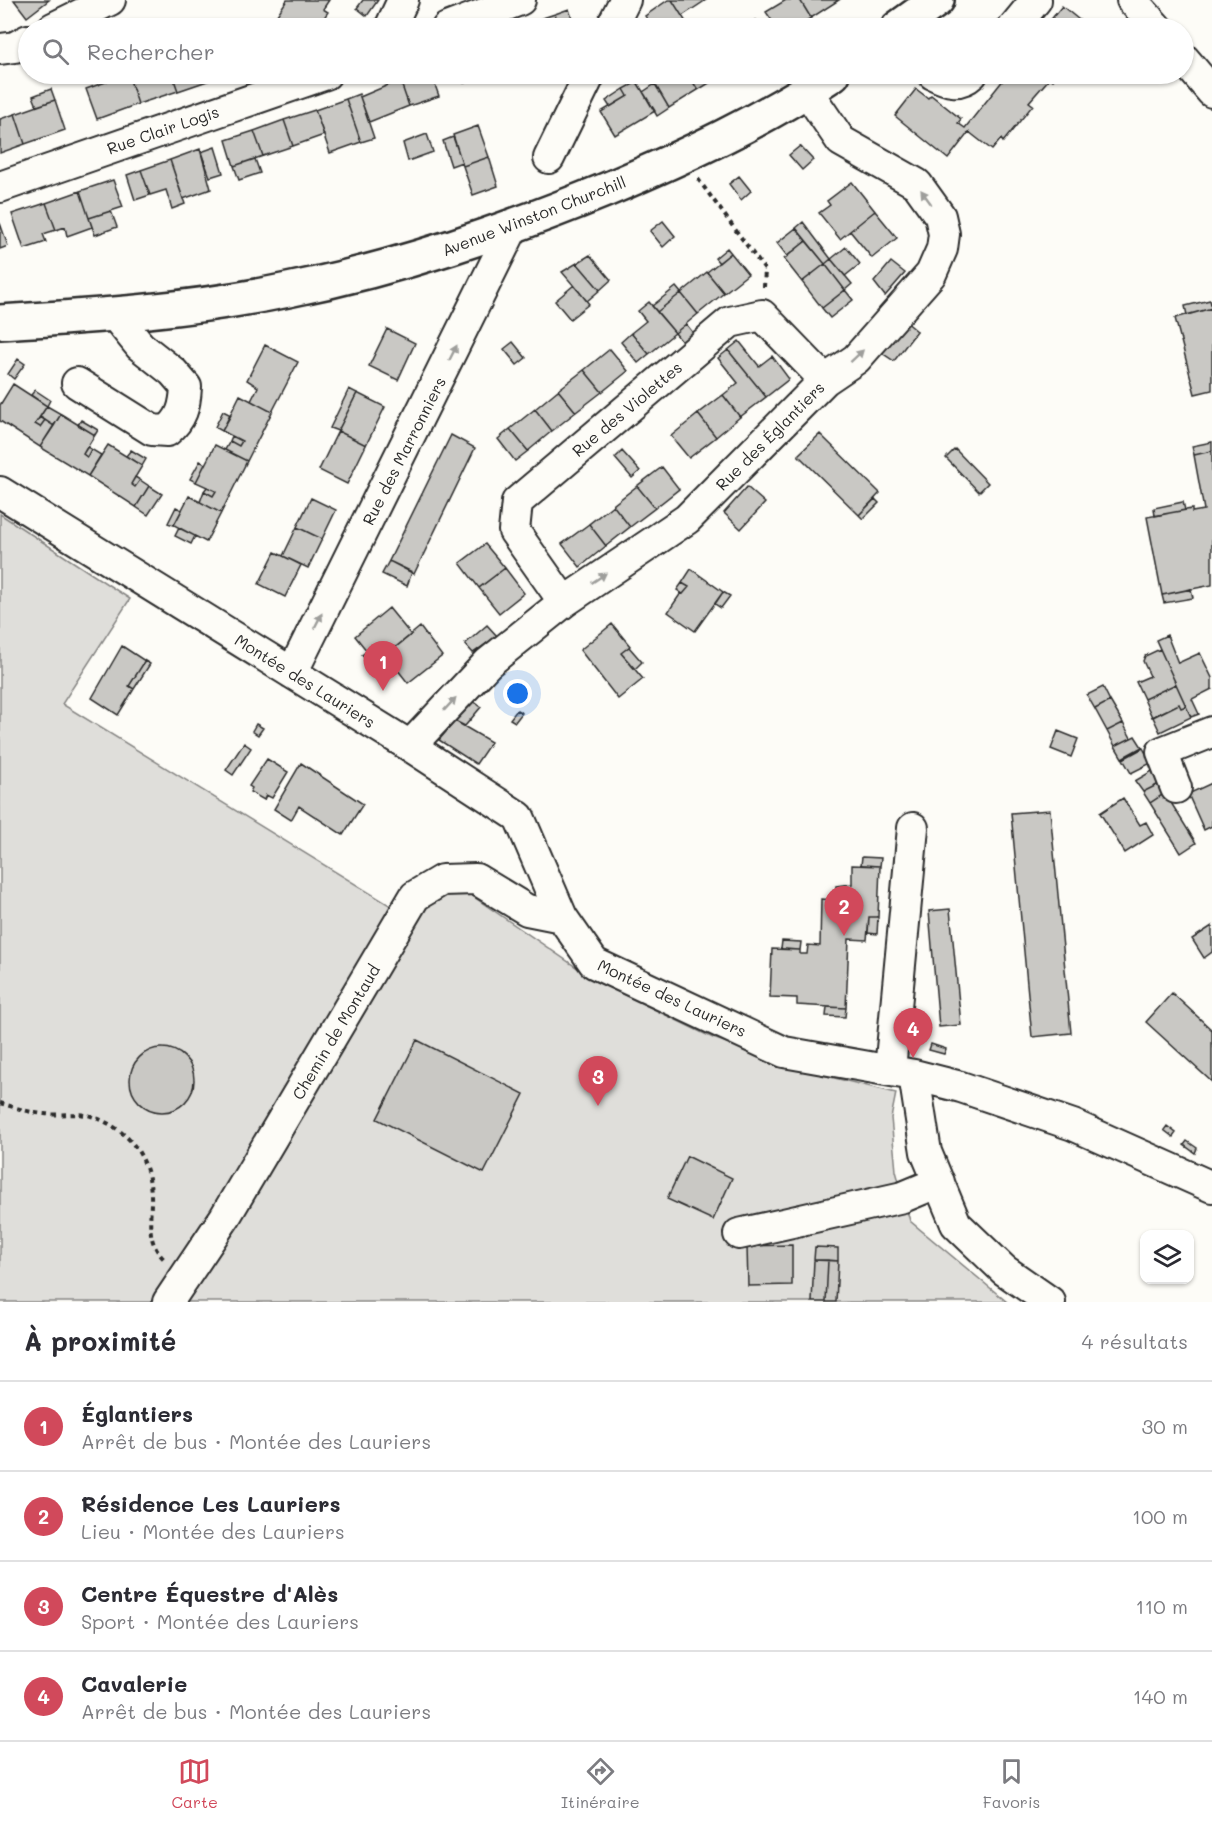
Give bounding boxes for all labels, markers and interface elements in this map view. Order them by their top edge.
search box [18,18,1194,84]
icon: search [39,35,72,68]
text: Rechercher [87,37,215,66]
street label: Rue Clair Logis [104,100,222,159]
street label: Avenue Winston Churchill [439,171,629,260]
one-way arrow [921,189,933,205]
one-way arrow [448,344,457,361]
one-way arrow [850,350,864,364]
street label: Rue des Violettes [567,356,686,461]
street label: Rue des Marronniers [357,373,450,528]
street label: Rue des Églantiers [711,377,829,495]
one-way arrow [590,572,606,584]
one-way arrow [313,612,323,629]
street label: Montée des Lauriers [231,629,379,732]
pin: 1 [364,642,403,691]
your location [503,679,532,708]
one-way arrow [443,696,457,711]
pin: 2 [824,886,864,936]
street label: Montée des Lauriers [594,954,750,1041]
street label: Chemin de Montaud [287,960,384,1103]
pin: 4 [894,1008,932,1058]
pin: 3 [578,1056,618,1106]
map controls [1140,1230,1194,1284]
button: layers [1140,1230,1194,1284]
text: À proximité [24,1324,176,1358]
text: 4 résultats [1082,1328,1188,1354]
text: Églantiers [81,1399,193,1428]
text: 1 [39,1413,48,1439]
text: 30 m [1142,1413,1188,1439]
text: Arrêt de bus · Montée des Lauriers [81,1428,431,1454]
text: Résidence Les Lauriers [81,1489,340,1518]
text: 2 [38,1503,49,1529]
text: 100 m [1132,1503,1188,1529]
text: Lieu · Montée des Lauriers [81,1518,345,1544]
text: Centre Équestre d'Alès [81,1579,338,1608]
text: 3 [38,1593,50,1619]
text: 110 m [1135,1593,1188,1619]
text: Sport · Montée des Lauriers [81,1608,359,1634]
text: Cavalerie [81,1669,187,1698]
text: 4 [37,1683,50,1709]
text: 140 m [1133,1683,1188,1709]
text: Arrêt de bus · Montée des Lauriers [81,1698,431,1724]
tab: Carte [172,1755,218,1812]
tab: Itinéraire [561,1755,640,1812]
tab: Favoris [983,1755,1040,1812]

